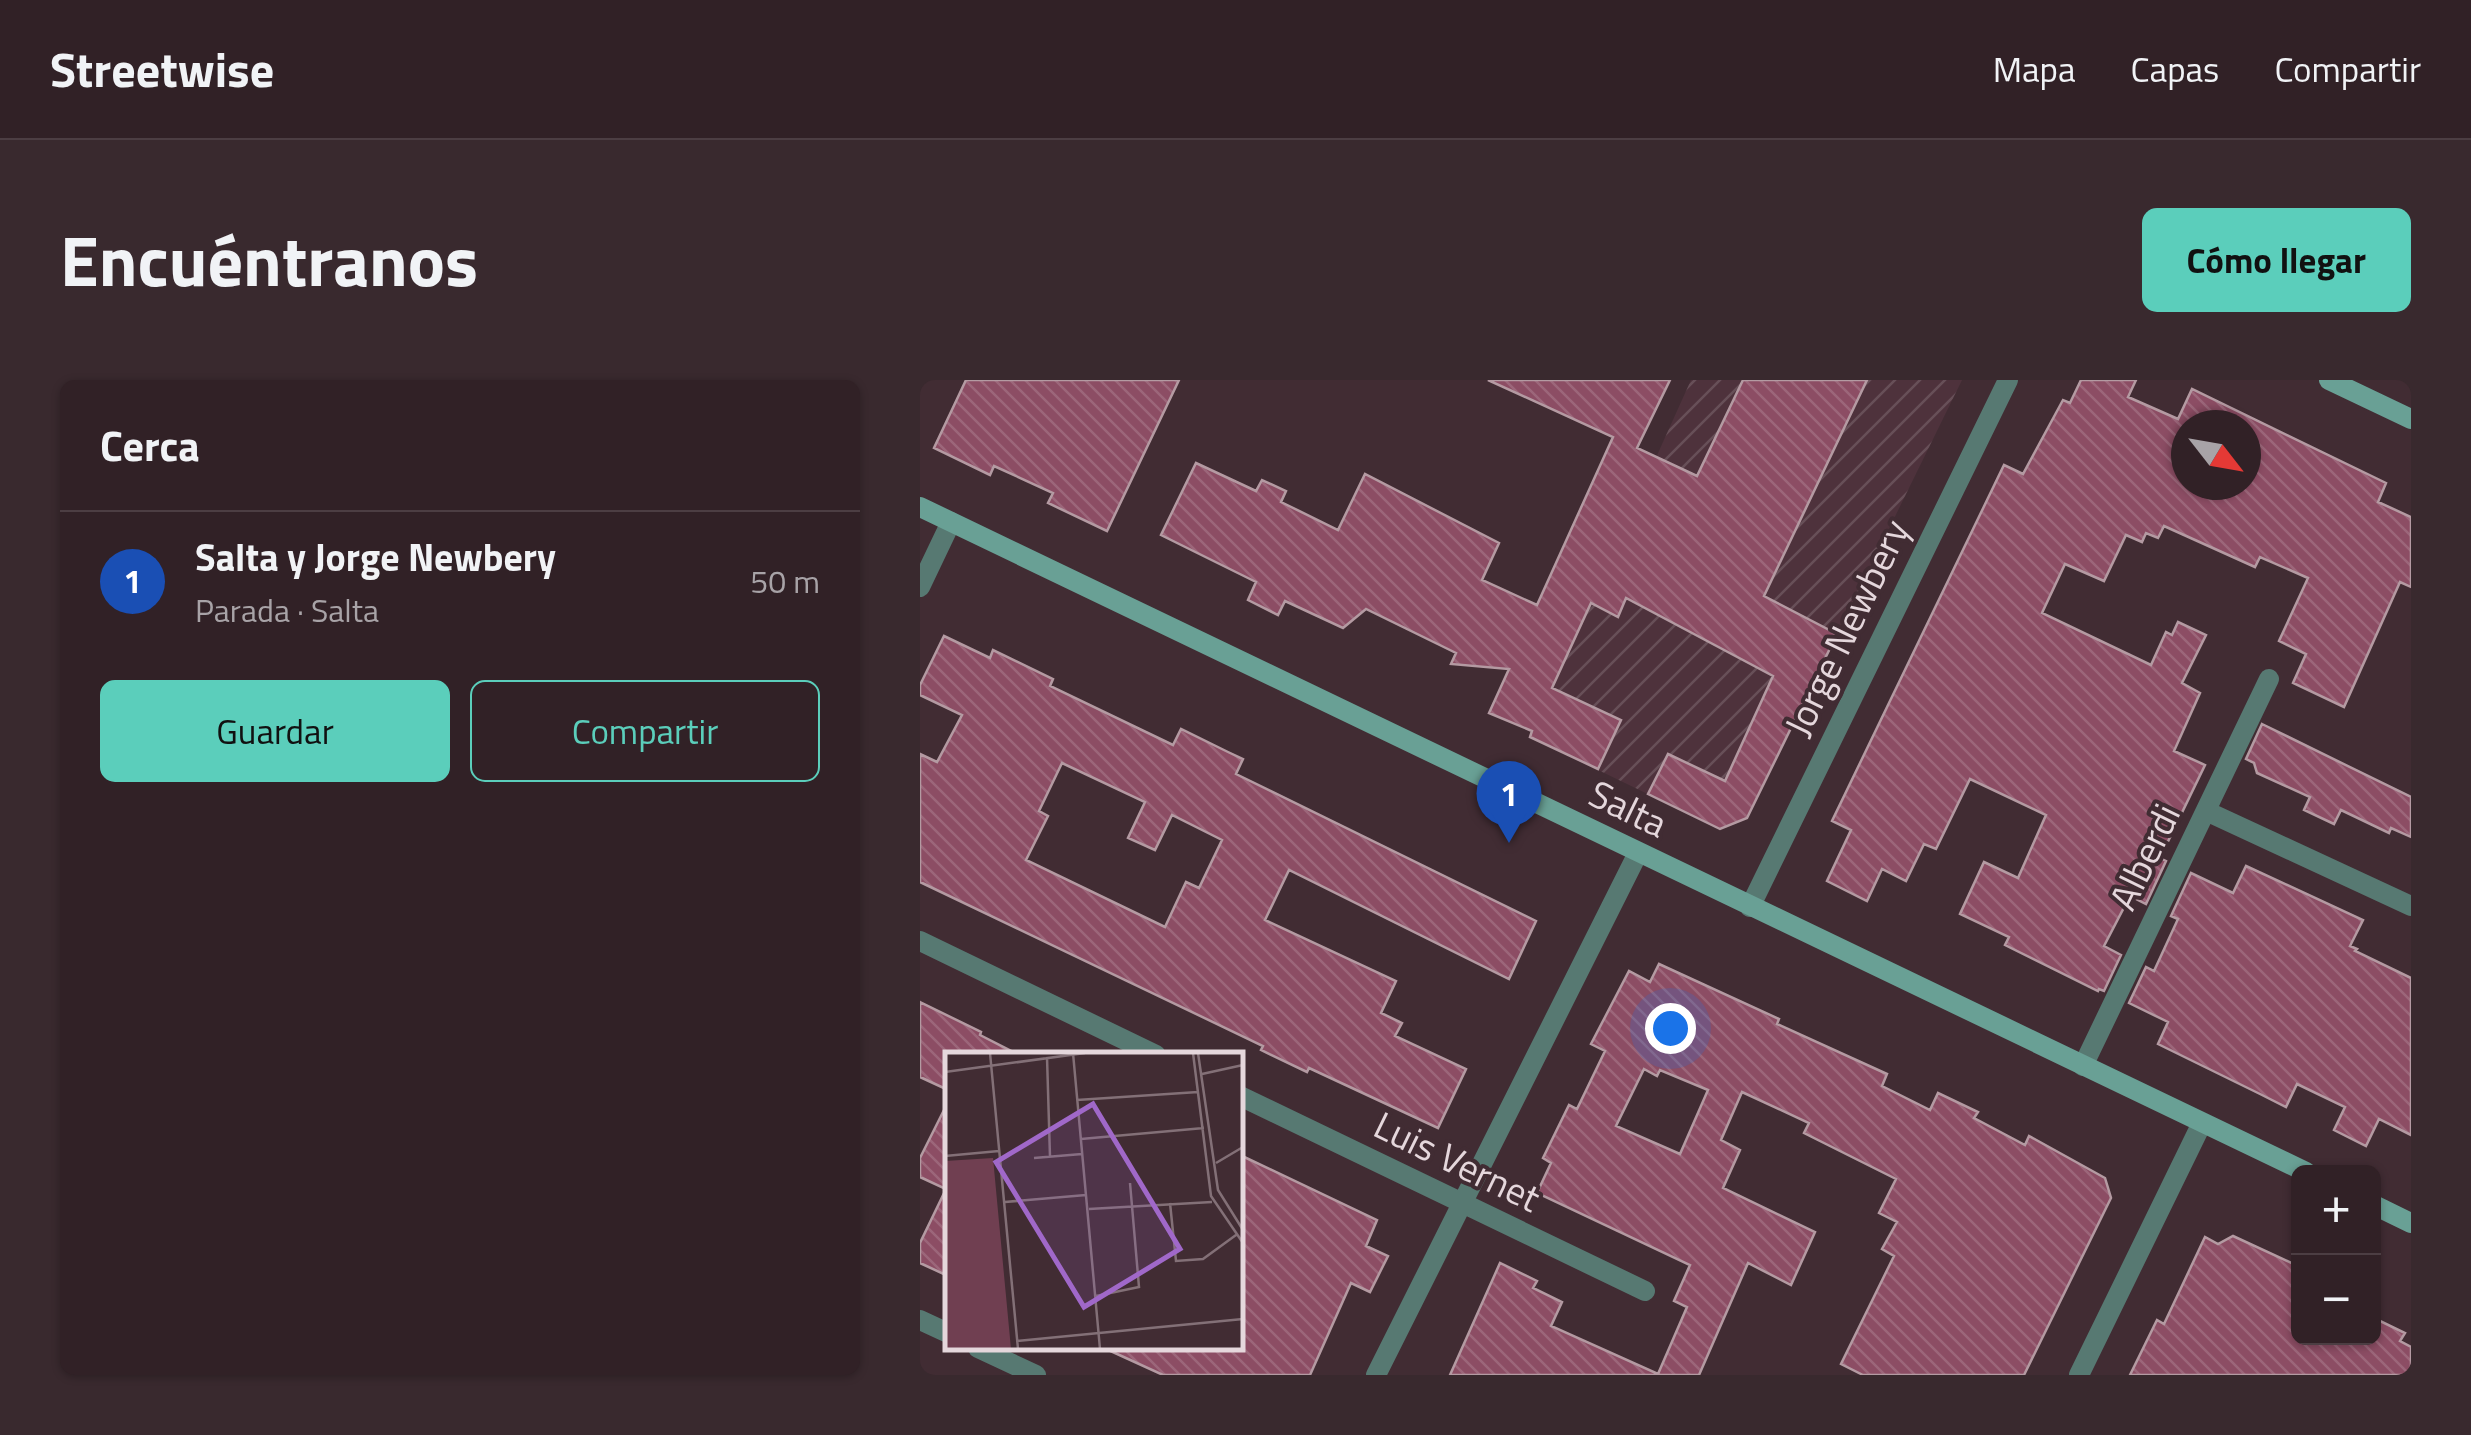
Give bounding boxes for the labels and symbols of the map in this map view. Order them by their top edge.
north arrow [2171,410,2261,500]
street label: Jorge Newbery [1769,509,1924,746]
pin: 1 [1476,760,1542,843]
street label: Salta [1579,764,1677,852]
street label: Alberdi [2094,794,2195,919]
your location [1645,1003,1696,1054]
inset map [945,1052,1242,1350]
street label: Luis Vernet [1364,1096,1550,1226]

